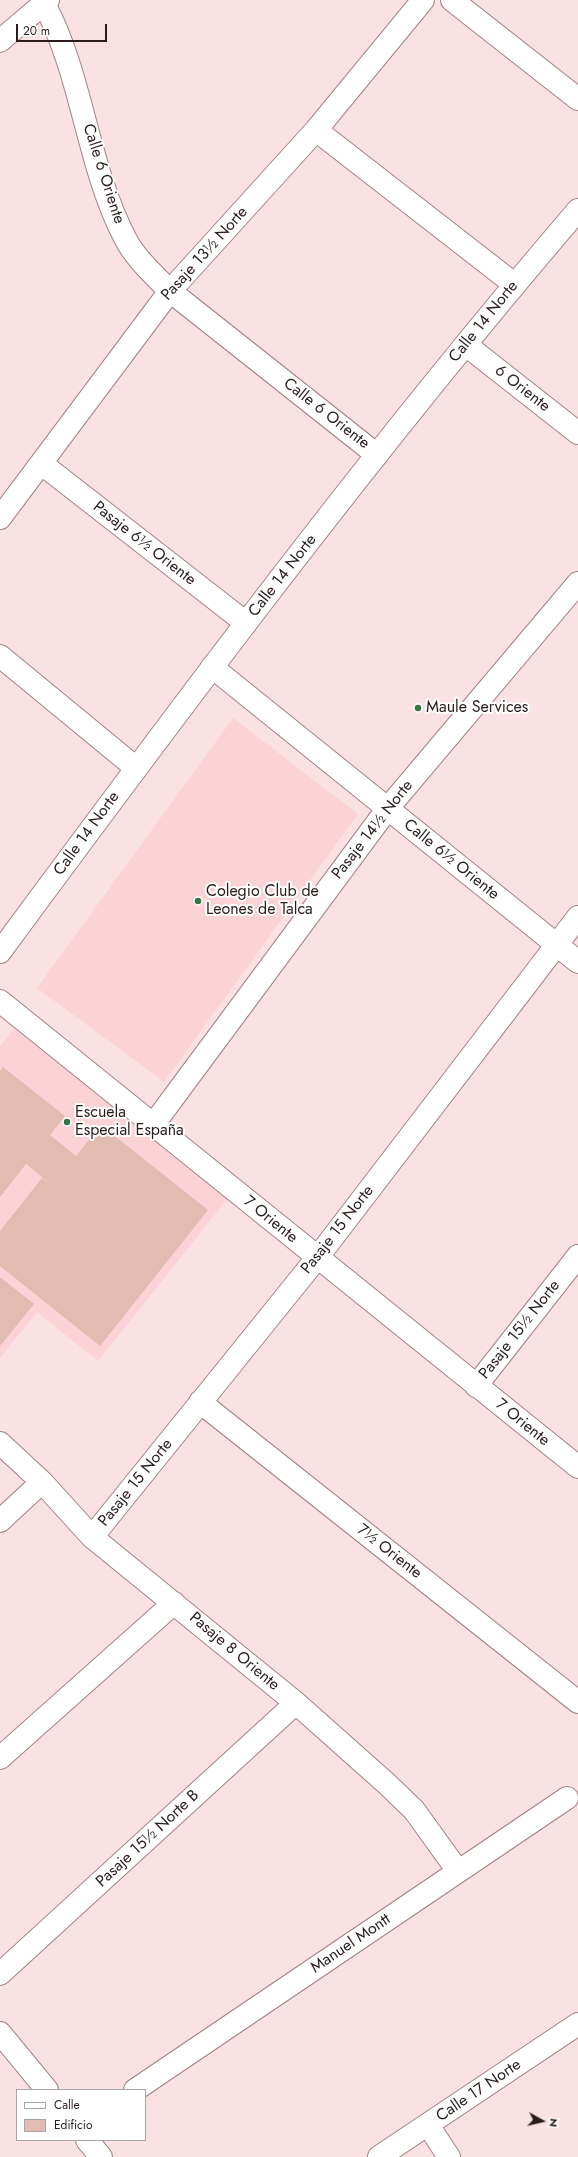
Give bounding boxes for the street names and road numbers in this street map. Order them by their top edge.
street label: Calle 6 Oriente [78,122,128,226]
street label: Pasaje 13½ Norte [158,203,252,305]
street label: Calle 14 Norte [445,277,523,367]
street label: 6 Oriente [490,361,554,417]
street label: Calle 6 Oriente [279,374,373,454]
street label: Pasaje 6½ Oriente [89,498,199,590]
street label: Calle 14 Norte [245,531,321,621]
street label: Pasaje 14½ Norte [328,777,418,883]
street label: Calle 14 Norte [50,788,124,880]
street label: Calle 6½ Oriente [399,816,503,904]
street label: Pasaje 15 Norte [298,1182,378,1278]
street label: 7 Oriente [239,1192,301,1248]
street label: Pasaje 15½ Norte [475,1277,565,1383]
street label: 7 Oriente [491,1395,553,1451]
street label: Pasaje 15 Norte [95,1435,177,1531]
street label: 7½ Oriente [353,1521,425,1583]
street label: Pasaje 8 Oriente [185,1609,283,1695]
street label: Pasaje 15½ Norte B [93,1786,203,1892]
street label: Manuel Montt [308,1910,394,1978]
street label: Calle 17 Norte [433,2056,525,2126]

